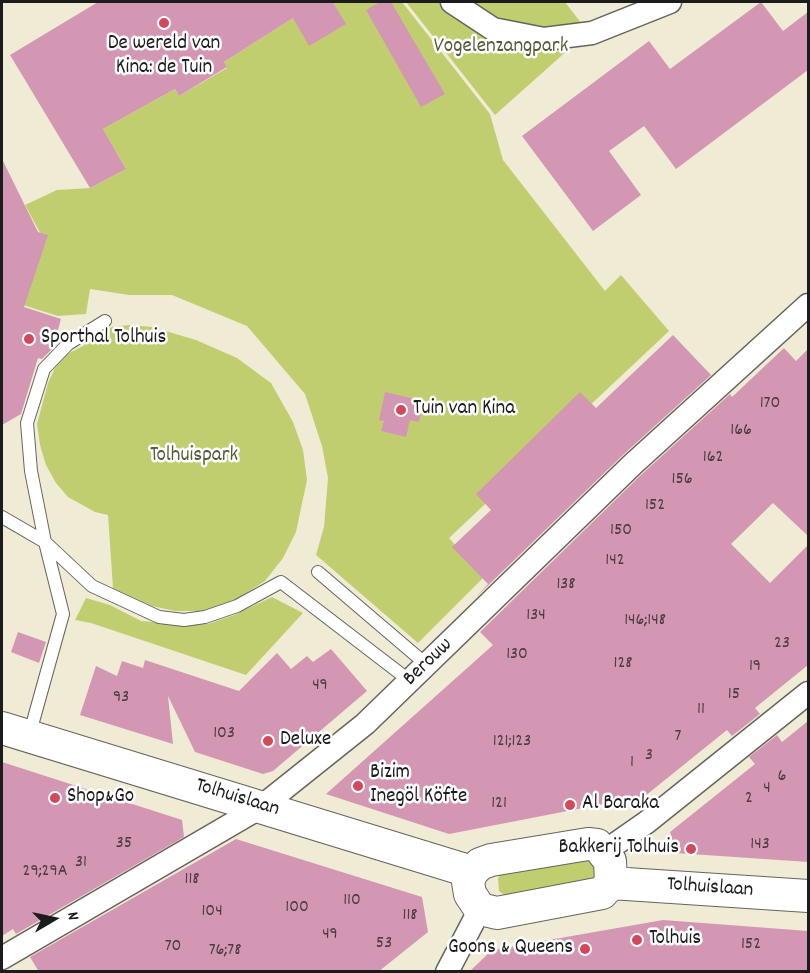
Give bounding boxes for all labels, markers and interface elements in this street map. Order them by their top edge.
marker: De wereld van Kina: de Tuin [157,16,171,30]
place label: De wereld van Kina: de Tuin [108,32,220,82]
park label: Vogelenzangpark [434,35,568,61]
place label: Sporthal Tolhuis [41,326,166,352]
marker: Sporthal Tolhuis [22,332,36,346]
house number: 170 [760,394,780,416]
place label: Tuin van Kina [413,397,515,423]
marker: Tuin van Kina [394,403,408,417]
house number: 166 [730,421,752,443]
park label: Tolhuispark [150,444,238,470]
house number: 162 [703,448,723,470]
house number: 156 [671,470,693,492]
house number: 152 [645,496,665,518]
house number: 150 [610,521,632,543]
house number: 142 [605,551,625,573]
house number: 138 [556,575,576,597]
house number: 134 [526,606,546,628]
house number: 146;148 [624,611,666,633]
street label: Berouw [399,633,459,693]
house number: 23 [774,634,790,656]
house number: 130 [506,645,528,667]
house number: 128 [613,654,633,676]
house number: 19 [749,657,761,679]
house number: 49 [312,676,328,698]
house number: 15 [728,685,740,707]
house number: 93 [113,688,129,710]
house number: 11 [697,700,705,722]
house number: 103 [213,724,235,746]
house number: 7 [675,727,681,749]
place label: Deluxe [280,728,331,754]
house number: 121;123 [493,732,531,754]
marker: Deluxe [261,734,275,748]
house number: 3 [645,746,653,768]
house number: 1 [630,753,634,775]
place label: Bizim Inegöl Köfte [370,761,467,811]
house number: 6 [778,767,786,789]
street label: Tolhuislaan [192,774,282,824]
marker: Bizim Inegöl Köfte [351,779,365,793]
house number: 4 [763,779,771,801]
place label: Shop&Go [67,785,134,811]
house number: 2 [745,789,753,811]
marker: Shop&Go [48,791,62,805]
place label: Al Baraka [582,792,659,818]
house number: 121 [491,794,507,816]
marker: Al Baraka [563,798,577,812]
house number: 35 [116,834,132,856]
house number: 143 [750,835,770,857]
place label: Bakkerij Tolhuis [559,836,679,862]
marker: Bakkerij Tolhuis [684,842,698,856]
house number: 31 [75,853,87,875]
house number: 29;29A [23,862,67,884]
house number: 118 [184,870,200,892]
street label: Tolhuislaan [666,873,754,905]
north arrow [24,889,84,949]
house number: 110 [343,891,361,913]
house number: 100 [285,898,309,920]
house number: 104 [201,902,223,924]
house number: 118 [402,906,418,928]
text: N [60,910,84,922]
house number: 49 [322,925,338,947]
place label: Tolhuis [649,927,701,953]
marker: Tolhuis [630,933,644,947]
house number: 53 [376,934,392,956]
house number: 152 [741,935,761,957]
place label: Goons & Queens [448,936,573,962]
house number: 70 [165,937,181,959]
house number: 76;78 [209,941,241,963]
marker: Goons & Queens [578,942,592,956]

